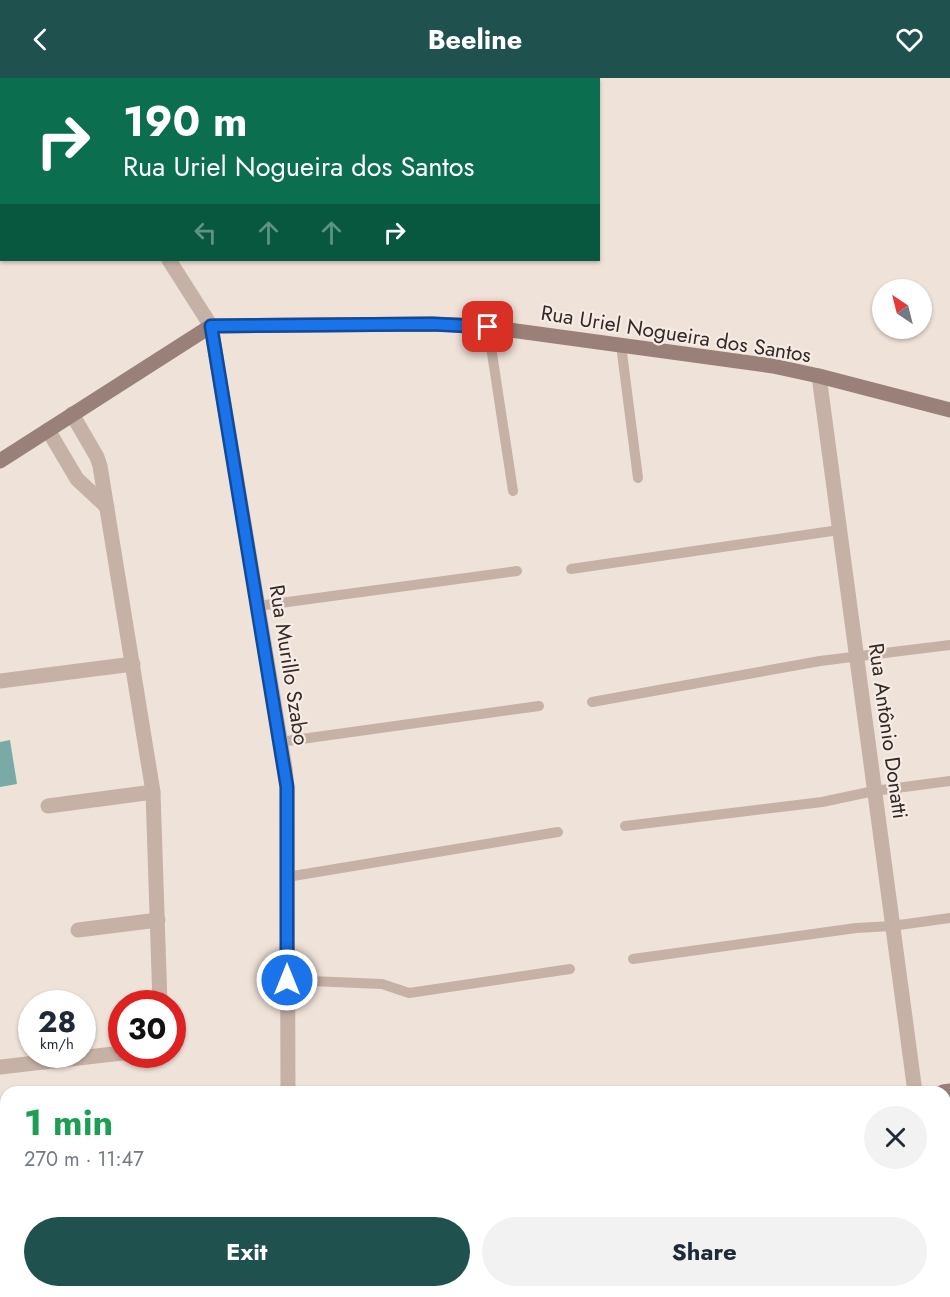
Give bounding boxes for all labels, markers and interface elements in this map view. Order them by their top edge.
text: Beeline [428,20,522,59]
icon: back [24,23,57,56]
icon: heart [893,23,926,56]
text: 190 m [123,91,247,152]
icon: right [24,102,102,180]
text: Rua Uriel Nogueira dos Santos [123,147,474,186]
icon: left [189,216,222,249]
icon: ahead [252,216,285,249]
icon: ahead [315,216,348,249]
icon: right [378,216,411,249]
north arrow [872,279,932,339]
map controls [872,279,932,339]
street label: Rua Uriel Nogueira dos Santos [539,298,813,370]
pin [462,301,513,352]
icon: arrive [471,310,504,343]
street label: Rua Murillo Szabo [262,583,316,747]
street label: Rua Antônio Donatti [861,641,915,821]
position arrow [255,948,319,1012]
speed limit sign: 30 [108,990,186,1068]
text: 28 [38,1000,76,1043]
text: km/h [40,1033,74,1055]
text: 1 min [24,1096,113,1148]
button: close [864,1106,927,1169]
text: 270 m · 11:47 [24,1145,144,1174]
button: Exit [24,1217,470,1286]
button: Share [482,1217,927,1286]

